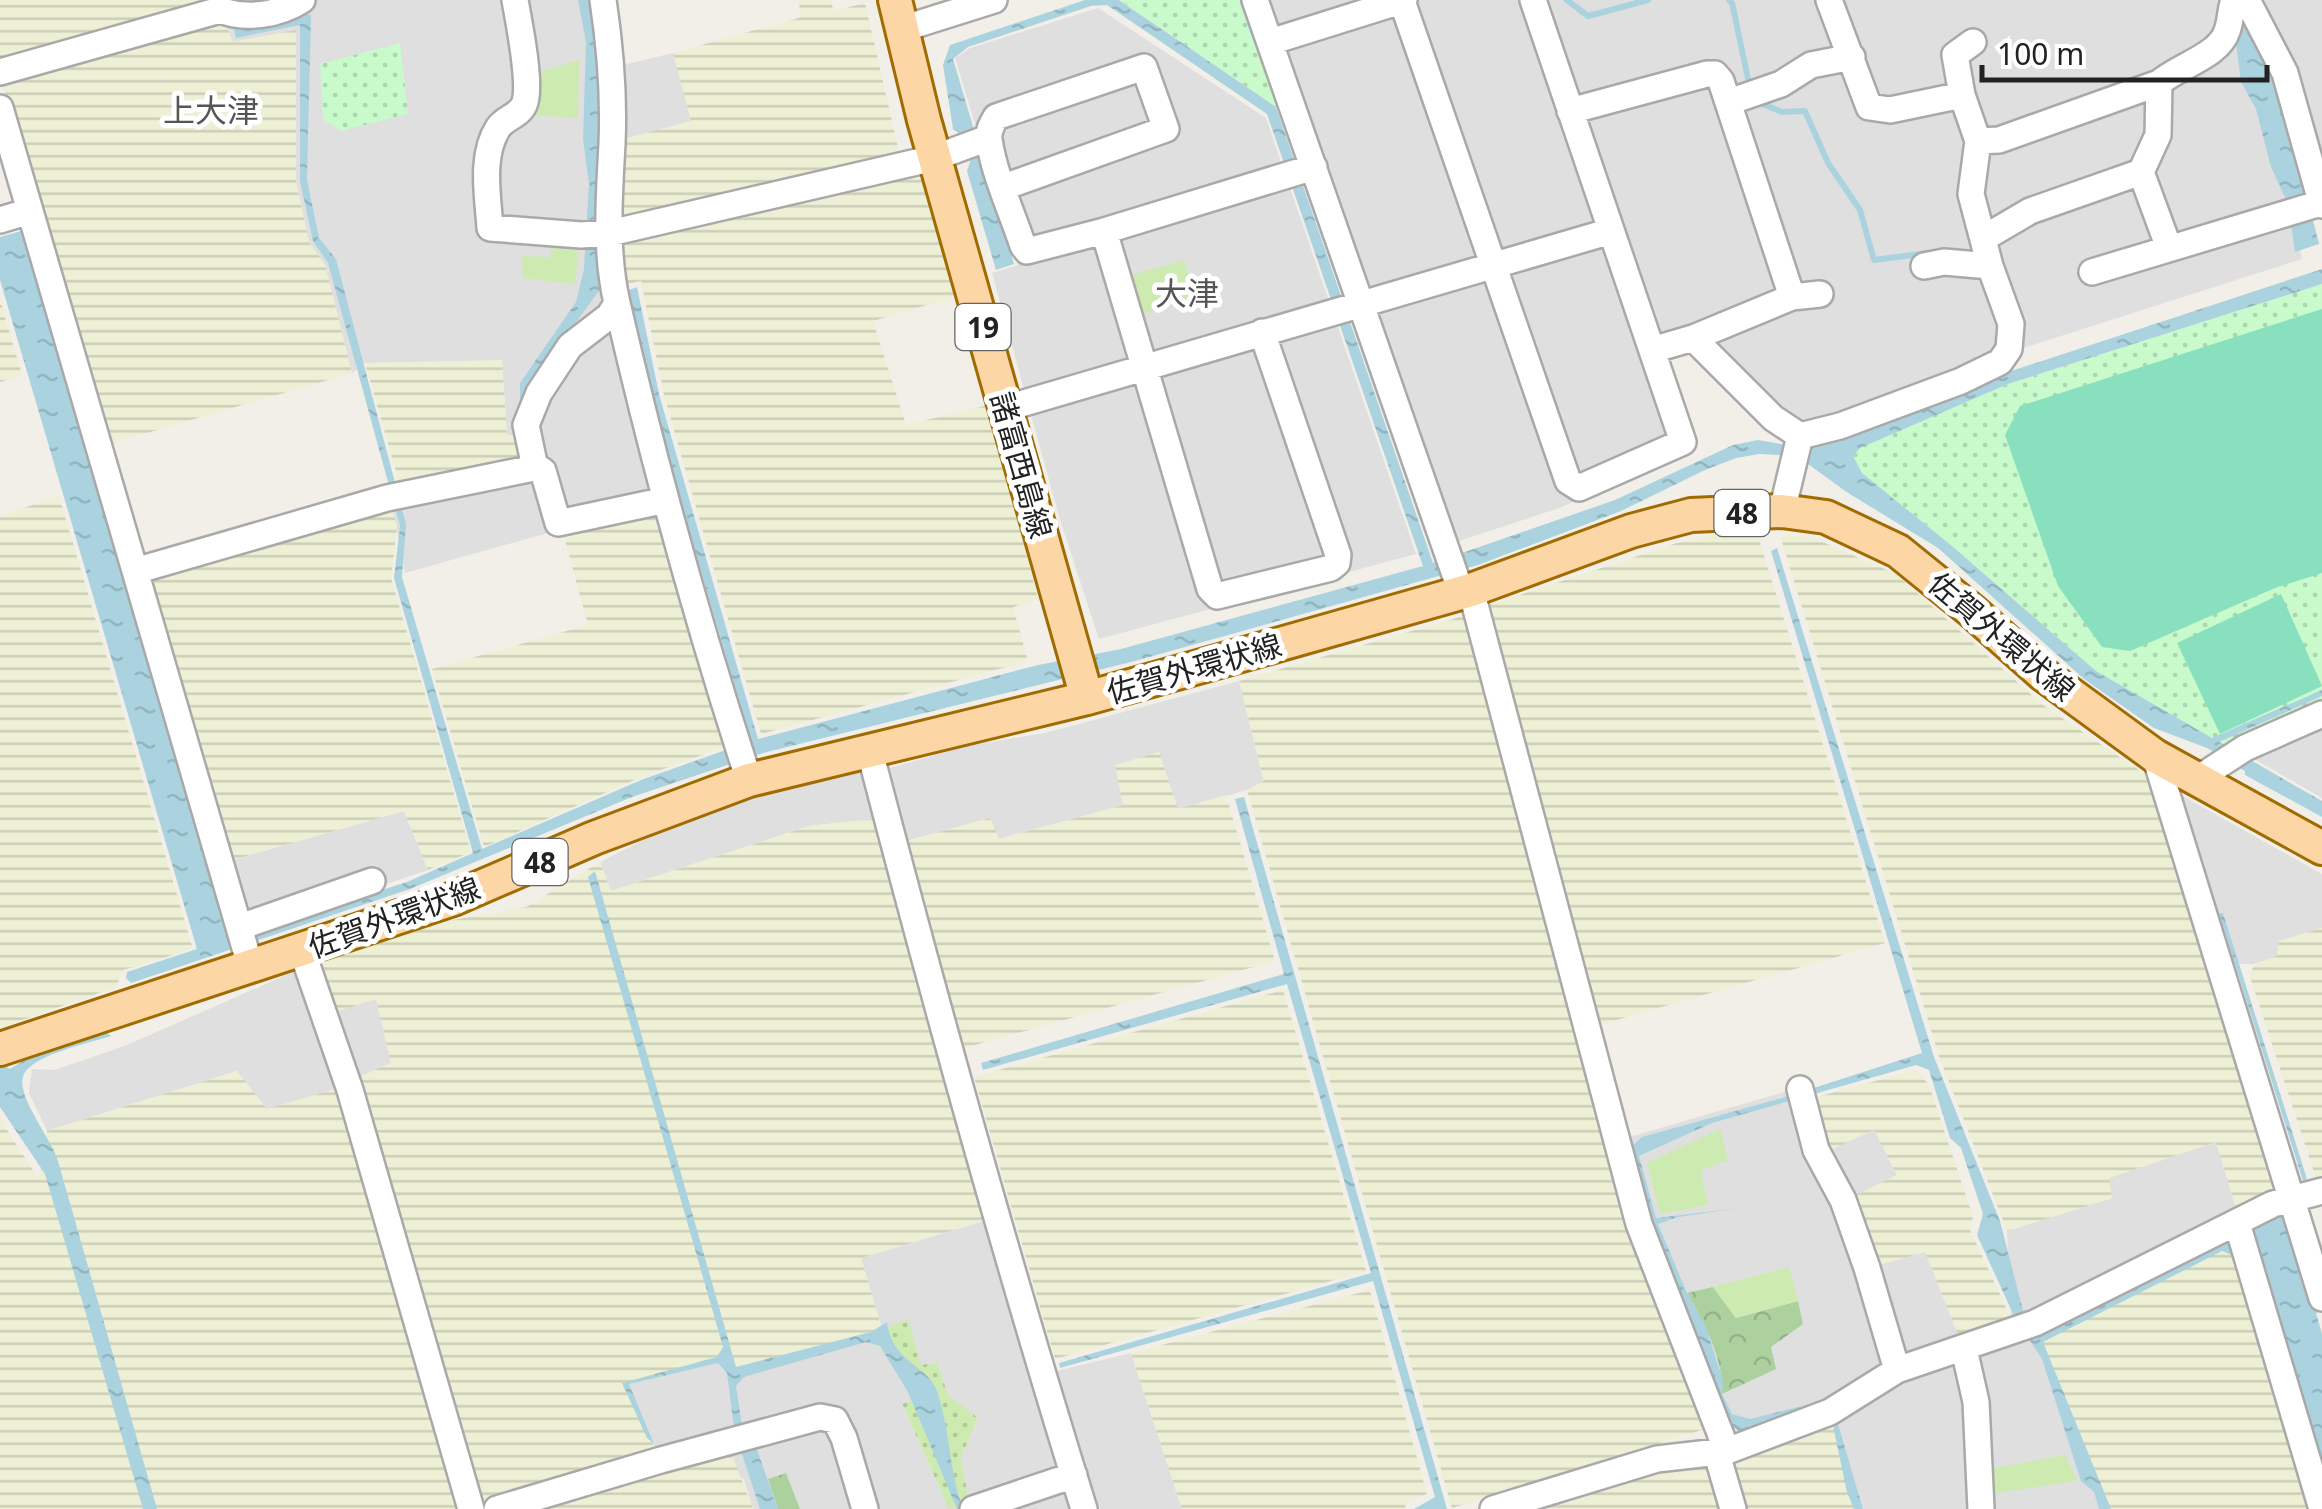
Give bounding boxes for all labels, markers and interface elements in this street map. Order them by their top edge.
scale bar [1982,20,2267,82]
text: 100 m [1997,33,2084,74]
district label: 上大津 [163,88,259,131]
district label: 大津 [1155,271,1219,314]
road number: 19 [956,304,1010,350]
street label: 諸富西島線 [982,387,1062,543]
road number: 48 [1714,490,1770,536]
street label: 佐賀外環状線 [1920,562,2084,710]
street label: 佐賀外環状線 [1102,623,1286,713]
road number: 48 [512,839,568,885]
street label: 佐賀外環状線 [302,867,486,967]

